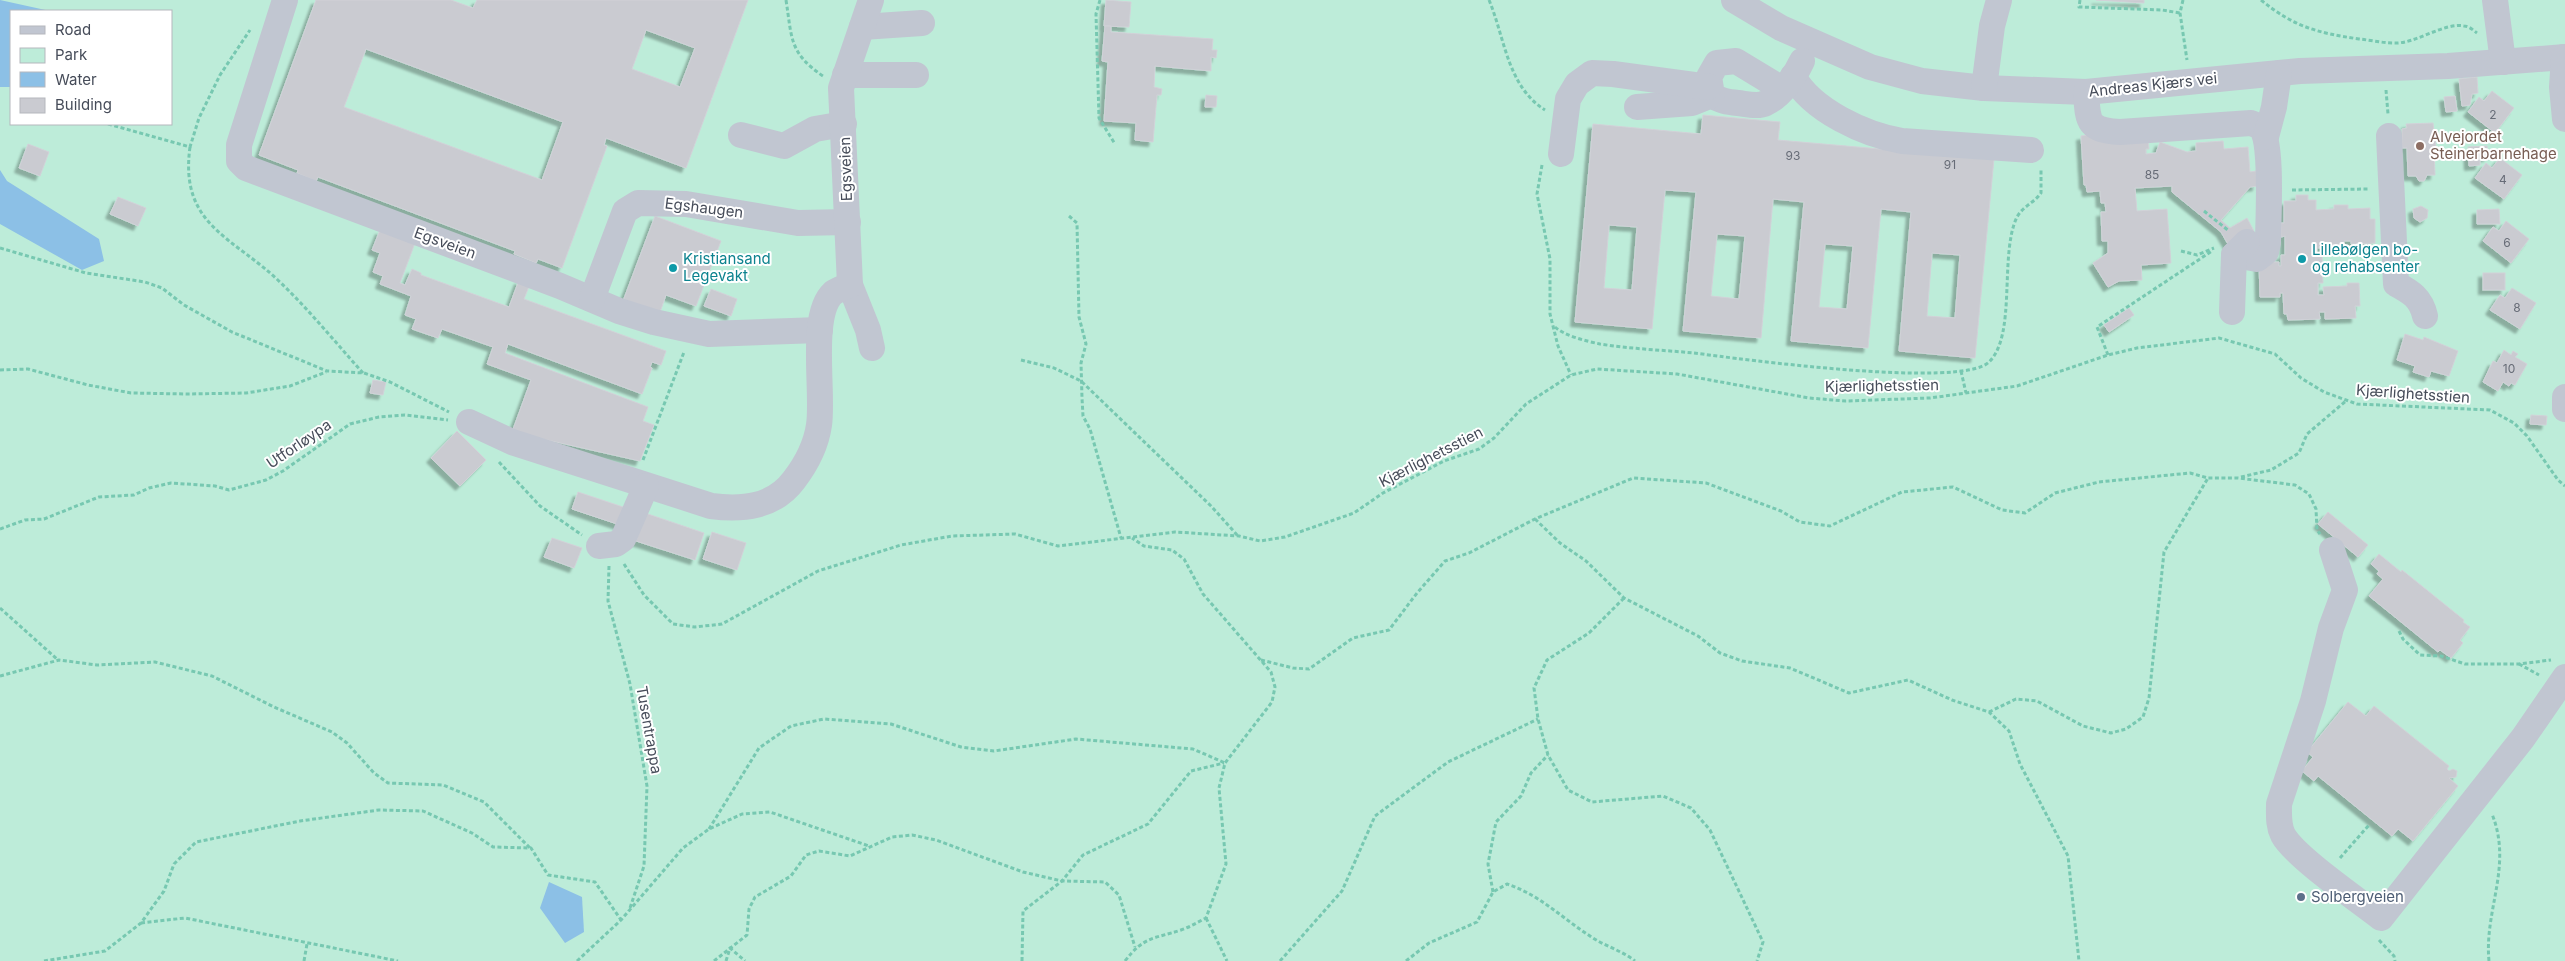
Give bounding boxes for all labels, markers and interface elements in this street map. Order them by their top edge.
legend [10,10,172,125]
text: Road [55,20,91,39]
text: Park [55,45,88,64]
street label: Andreas Kjærs vei [2088,68,2218,101]
text: Water [55,70,97,89]
text: Building [55,95,112,114]
house number: 2 [2489,107,2497,122]
place label: Alvejordet Steinerbarnehage [2430,127,2557,163]
street label: Egsveien [835,137,856,201]
marker: Alvejordet Steinerbarnehage [2414,140,2426,152]
house number: 93 [1786,148,1800,163]
house number: 91 [1944,157,1956,172]
house number: 85 [2145,167,2159,182]
house number: 4 [2499,172,2507,187]
street label: Egshaugen [664,193,744,222]
street label: Egsveien [412,223,479,262]
house number: 6 [2503,235,2511,250]
place label: Lillebølgen bo- og rehabsenter [2312,240,2420,276]
place label: Kristiansand Legevakt [683,249,771,285]
marker: Lillebølgen bo- og rehabsenter [2296,253,2308,265]
marker: Kristiansand Legevakt [667,262,679,274]
house number: 8 [2513,300,2521,315]
house number: 10 [2503,361,2515,376]
street label: Kjærlighetsstien [1825,375,1939,396]
street label: Kjærlighetsstien [2355,380,2471,407]
street label: Utforløypa [263,415,335,472]
street label: Kjærlighetsstien [1376,422,1486,491]
street label: Tusentrappa [632,684,667,775]
place label: Solbergveien [2311,887,2404,906]
marker: Solbergveien [2295,891,2307,903]

